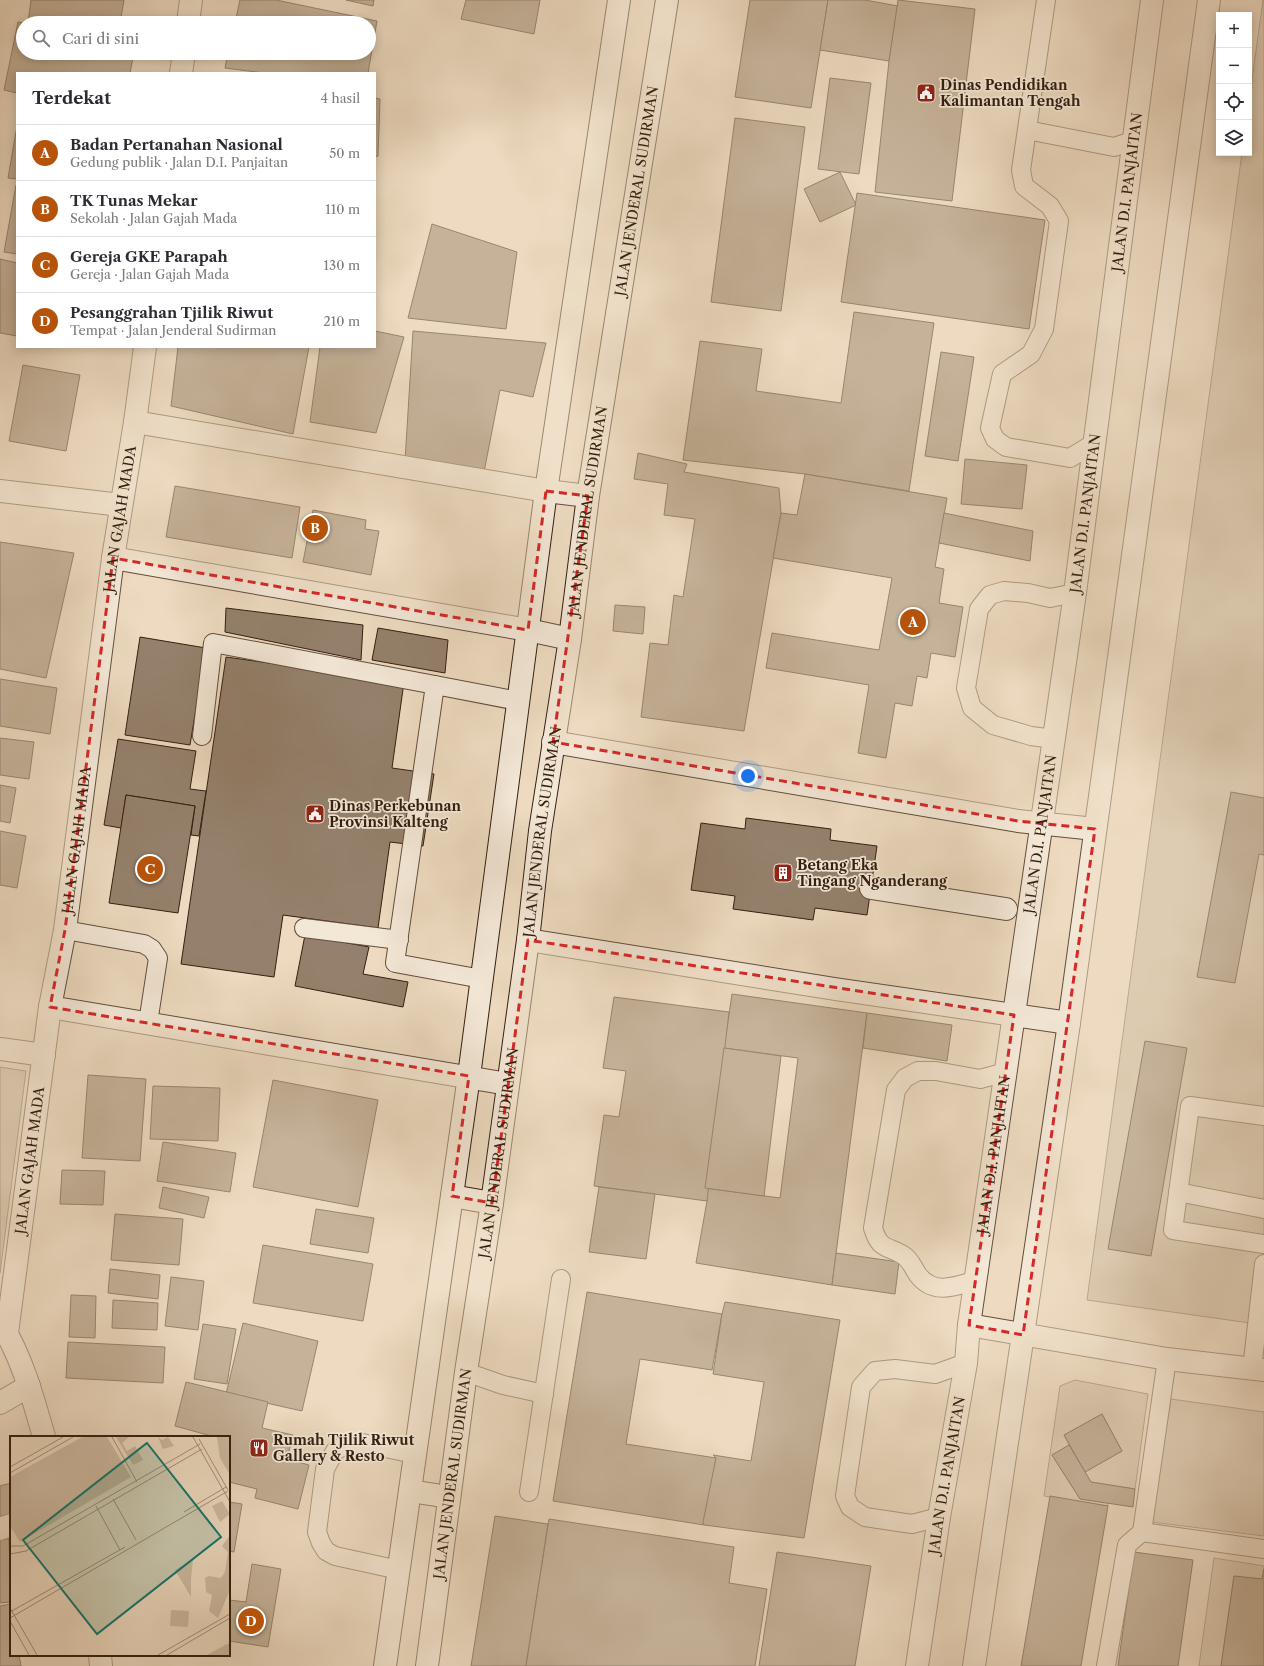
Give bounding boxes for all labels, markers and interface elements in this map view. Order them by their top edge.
map controls [1216,12,1252,156]
button: + [1216,12,1252,48]
search box [16,16,376,60]
icon: search [30,27,52,49]
text: Cari di sini [62,29,139,48]
button: − [1216,48,1252,84]
place label: Dinas Pendidikan Kalimantan Tengah [940,76,1081,110]
public building icon: Dinas Pendidikan Kalimantan Tengah [915,82,937,104]
street label: JALAN JENDERAL SUDIRMAN [611,84,662,299]
button: locate [1216,84,1252,120]
text: Terdekat [32,88,111,108]
text: 4 hasil [321,90,360,106]
street label: JALAN D.I. PANJAITAN [1108,111,1146,275]
button: layers [1216,120,1252,156]
text: Badan Pertanahan Nasional [70,135,283,154]
text: A [40,145,50,161]
text: 50 m [329,145,360,161]
text: Gedung publik · Jalan D.I. Panjaitan [70,154,288,170]
text: TK Tunas Mekar [70,191,198,210]
text: B [40,201,50,217]
text: 110 m [325,201,360,217]
text: Sekolah · Jalan Gajah Mada [70,210,237,226]
text: Gereja GKE Parapah [70,247,228,266]
text: C [40,257,50,273]
text: 130 m [324,257,360,273]
text: Gereja · Jalan Gajah Mada [70,266,229,282]
text: Pesanggrahan Tjilik Riwut [70,303,273,322]
text: D [39,313,51,329]
text: 210 m [323,313,360,329]
text: Tempat · Jalan Jenderal Sudirman [70,322,276,338]
street label: JALAN JENDERAL SUDIRMAN [564,404,611,620]
street label: JALAN D.I. PANJAITAN [1066,432,1105,596]
street label: JALAN GAJAH MADA [99,444,140,595]
pin: B [302,513,328,543]
pin: A [900,607,926,637]
street label: JALAN JENDERAL SUDIRMAN [519,725,565,940]
street label: JALAN D.I. PANJAITAN [1019,753,1061,917]
street label: JALAN GAJAH MADA [58,765,95,917]
your location [738,766,758,786]
place label: Dinas Perkebunan Provinsi Kalteng [329,797,462,831]
public building icon: Dinas Perkebunan Provinsi Kalteng [304,803,326,825]
pin: C [137,854,163,884]
place label: Betang Eka Tingang Nganderang [797,856,948,890]
building icon: Betang Eka Tingang Nganderang [772,862,794,884]
street label: JALAN JENDERAL SUDIRMAN [474,1046,522,1262]
street label: JALAN D.I. PANJAITAN [973,1074,1014,1237]
street label: JALAN GAJAH MADA [11,1085,48,1237]
street label: JALAN JENDERAL SUDIRMAN [429,1367,475,1582]
street label: JALAN D.I. PANJAITAN [924,1394,969,1558]
place label: Rumah Tjilik Riwut Gallery & Resto [273,1431,415,1465]
inset map [10,1436,230,1656]
restaurant icon: Rumah Tjilik Riwut Gallery & Resto [248,1437,270,1459]
pin: D [238,1606,264,1636]

